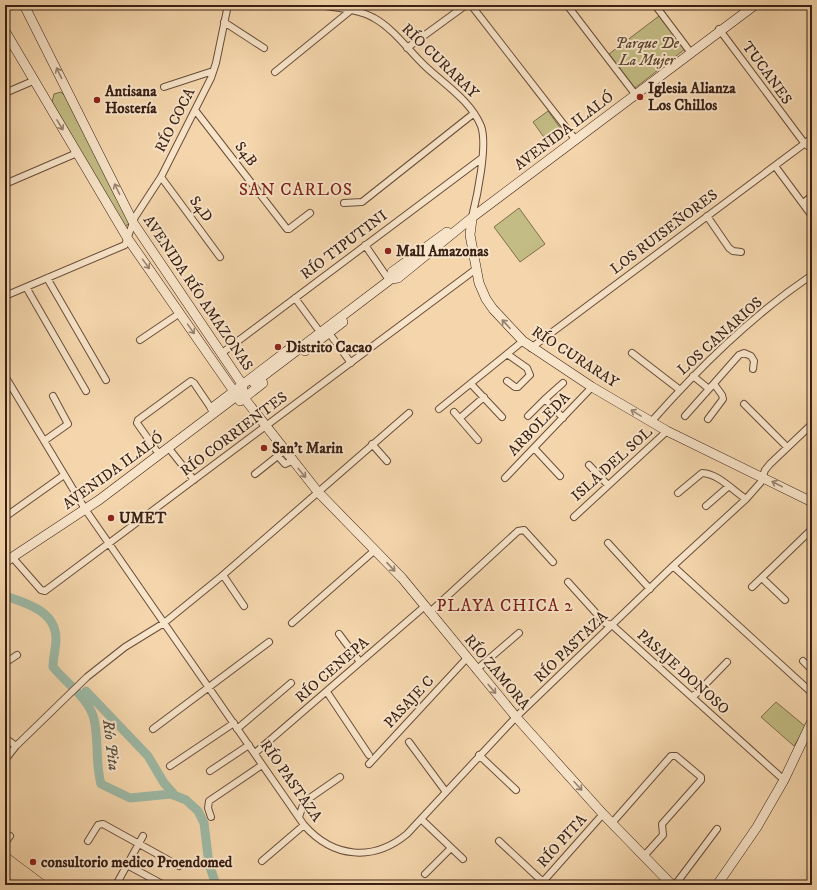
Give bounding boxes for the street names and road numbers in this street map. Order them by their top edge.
street label: RÍO CURARAY [398,19,484,103]
street label: TUCANES [738,38,796,108]
street label: RÍO COCA [150,84,200,155]
street label: AVENIDA ILALÓ [510,87,618,175]
street label: S4B [231,138,261,170]
street label: LOS RUISEÑORES [606,185,722,279]
street label: S4D [185,192,217,226]
street label: RÍO TIPUTINI [296,205,391,284]
street label: AVENIDA RÍO AMAZONAS [139,211,258,375]
street label: LOS CANARIOS [673,293,767,379]
street label: RÍO CURARAY [528,321,623,392]
street label: RÍO CORRIENTES [176,387,291,480]
street label: ARBOLEDA [504,388,574,460]
street label: ISLA DEL SOL [567,422,657,505]
street label: AVENIDA ILALÓ [59,428,167,514]
street label: RÍO PASTAZA [529,606,612,687]
street label: PASAJE DONOSO [633,626,733,718]
street label: RÍO ZAMORA [460,630,535,714]
street label: RÍO CENEPA [291,632,373,707]
street label: PASAJE C [380,672,438,732]
street label: RÍO PASTAZA [256,736,327,826]
street label: RÍO PITA [532,809,591,872]

